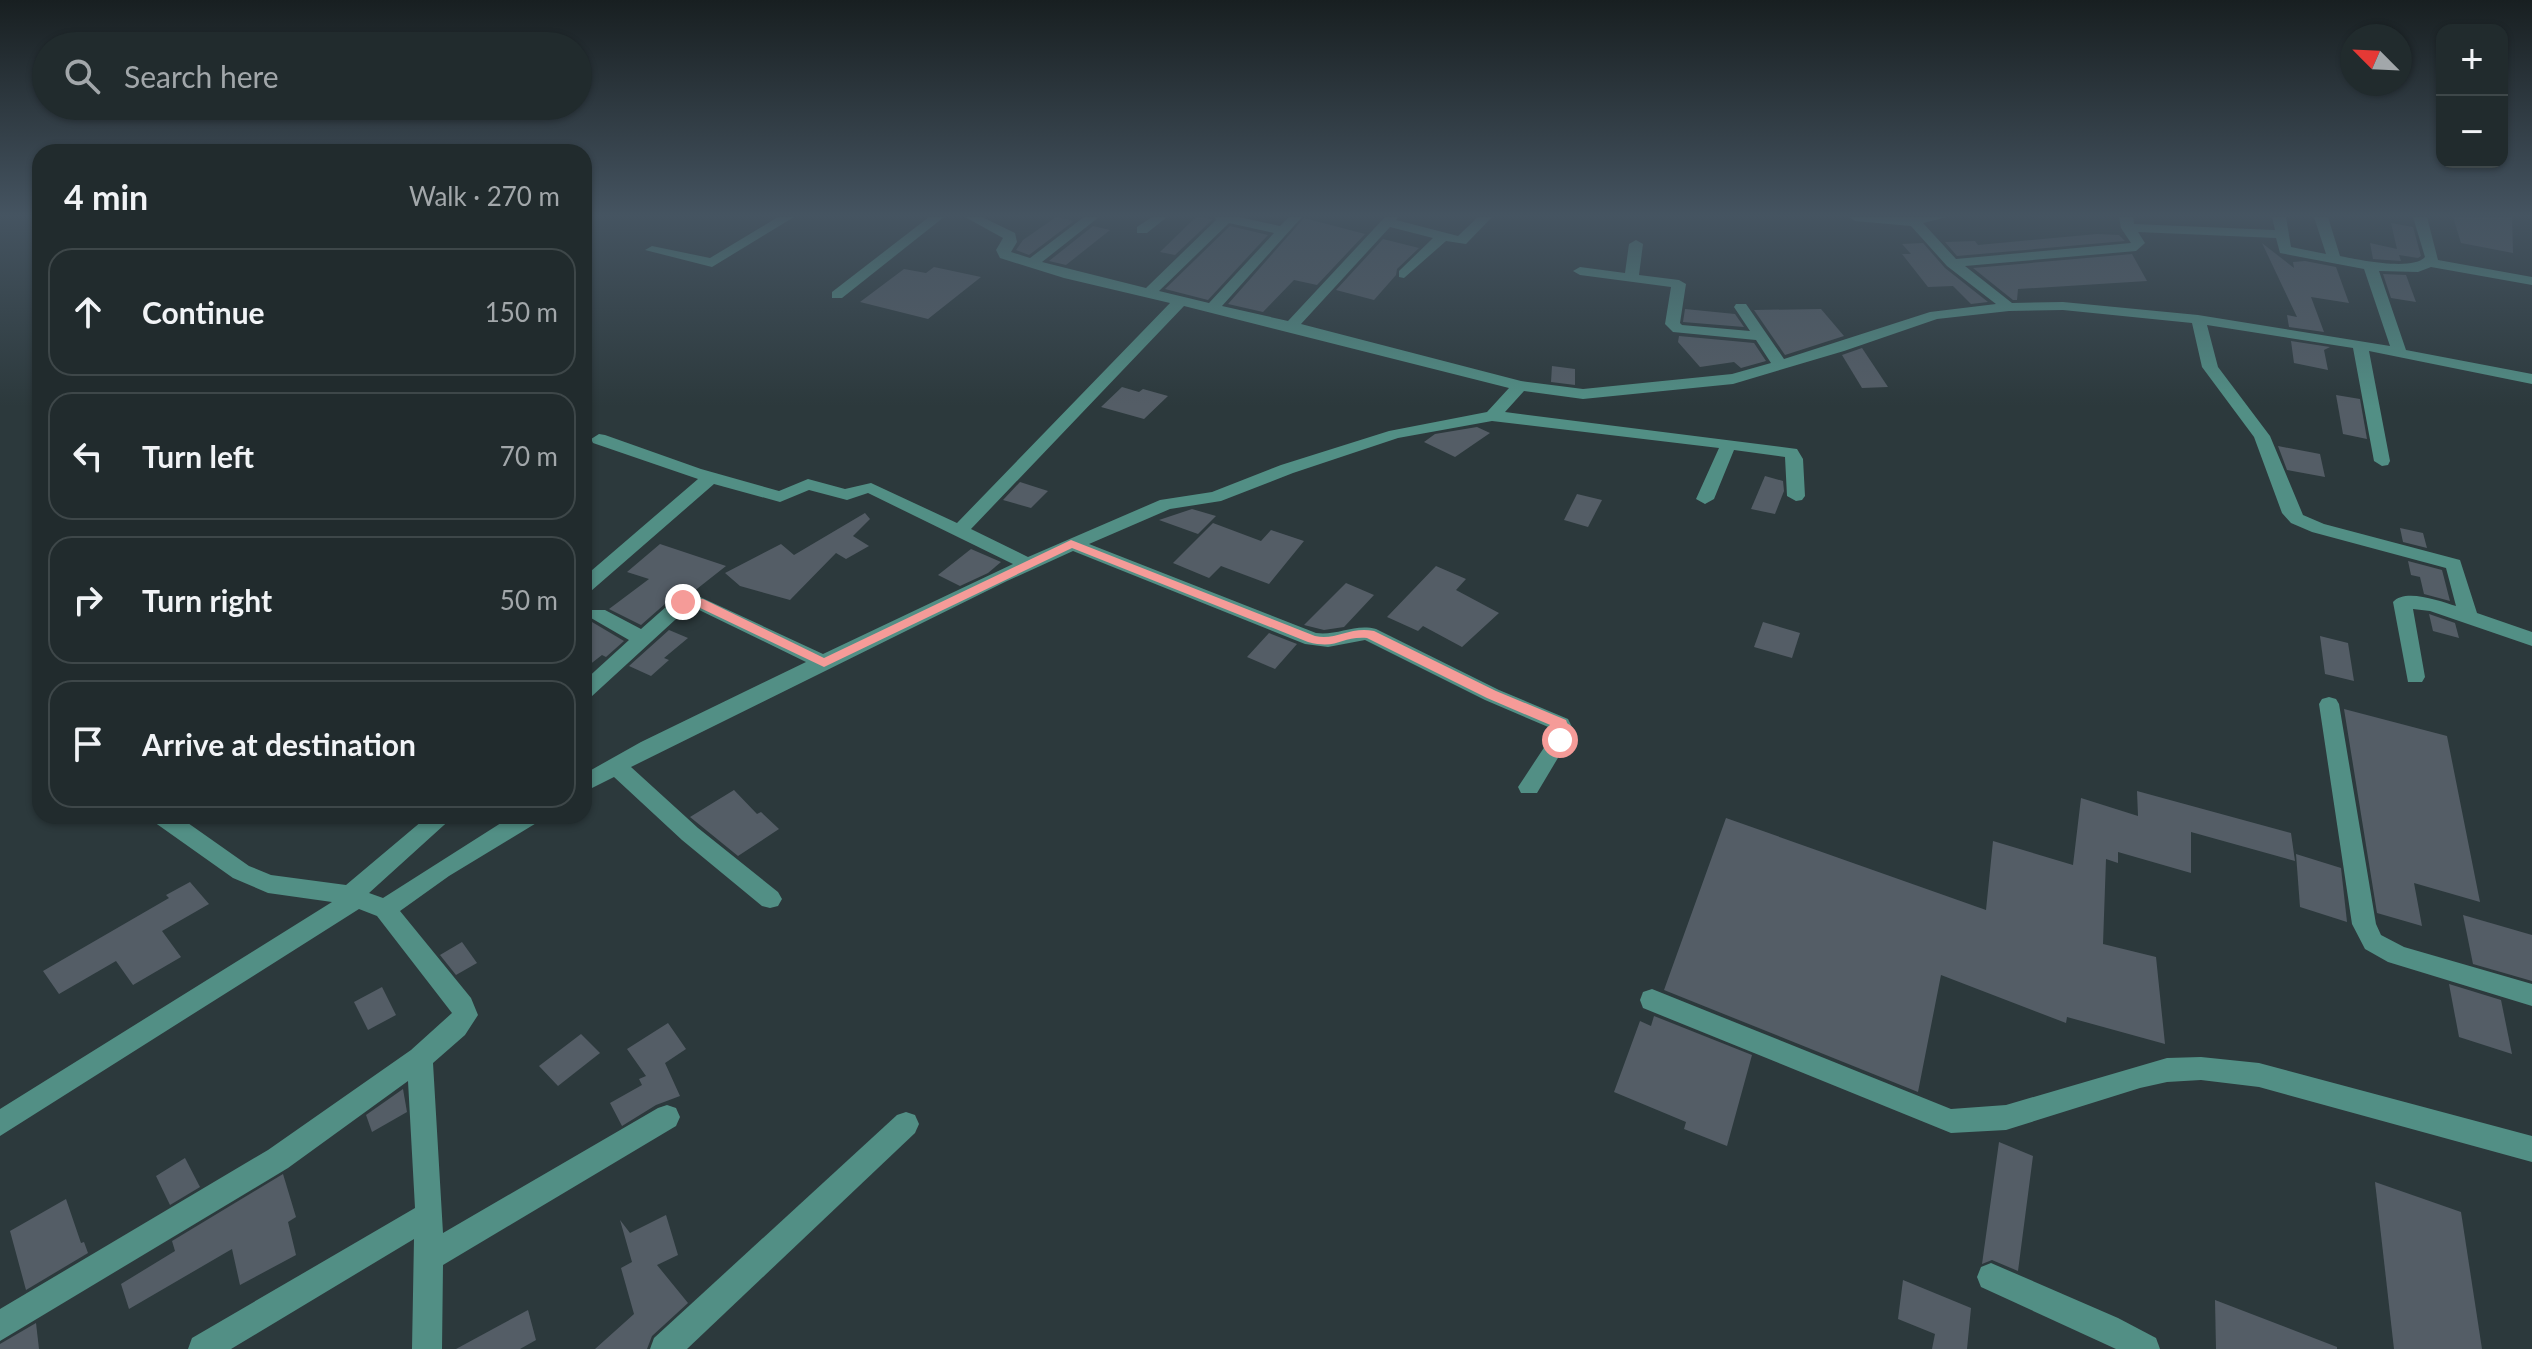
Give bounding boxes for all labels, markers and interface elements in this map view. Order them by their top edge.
north arrow [2340,24,2412,96]
map controls [2436,24,2508,168]
button: + [2436,24,2508,96]
search box [32,32,592,120]
icon: search [60,54,104,98]
text: Search here [124,58,279,94]
button: − [2436,96,2508,168]
text: 4 min [64,176,148,217]
text: Walk · 270 m [409,180,560,212]
icon: ahead [66,290,110,334]
text: Continue [142,294,265,330]
text: 150 m [485,296,558,328]
icon: left [66,434,110,478]
text: Turn left [142,438,254,474]
text: 70 m [500,440,558,472]
icon: right [66,578,110,622]
text: Turn right [142,582,272,618]
text: 50 m [500,584,558,616]
route end [665,584,701,620]
icon: arrive [66,722,110,766]
route start [1542,722,1578,758]
text: Arrive at destination [142,726,416,762]

